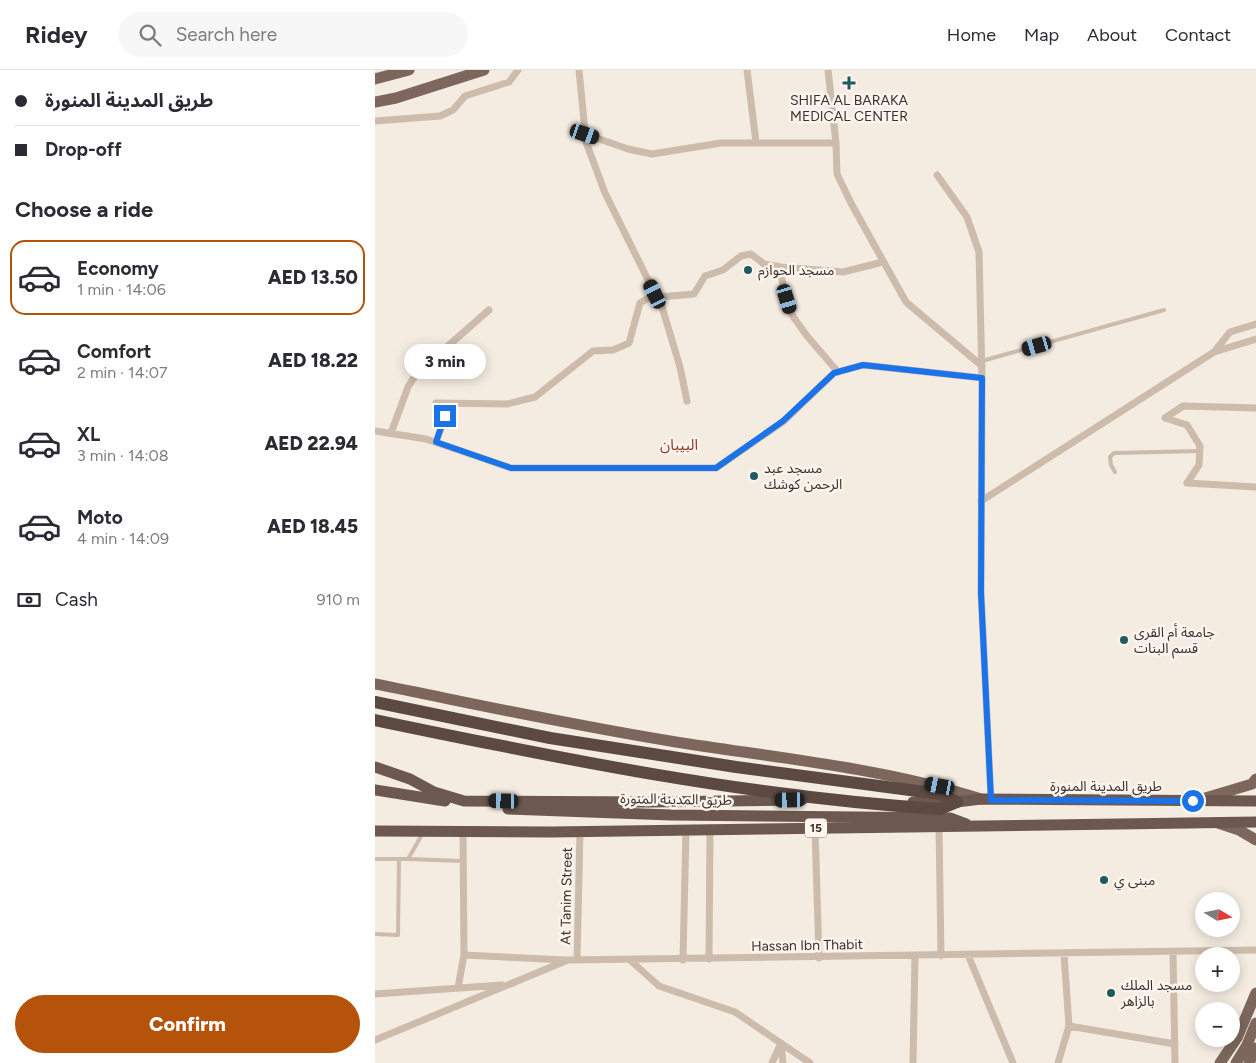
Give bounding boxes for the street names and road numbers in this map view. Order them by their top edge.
street label: طريق المدينة المنورة [1050,778,1162,796]
street label: طريق المدينة المنورة [620,790,732,810]
road number: 15 [805,818,827,838]
street label: At Tanim Street [557,847,576,945]
street label: Hassan Ibn Thabit [751,936,863,955]

